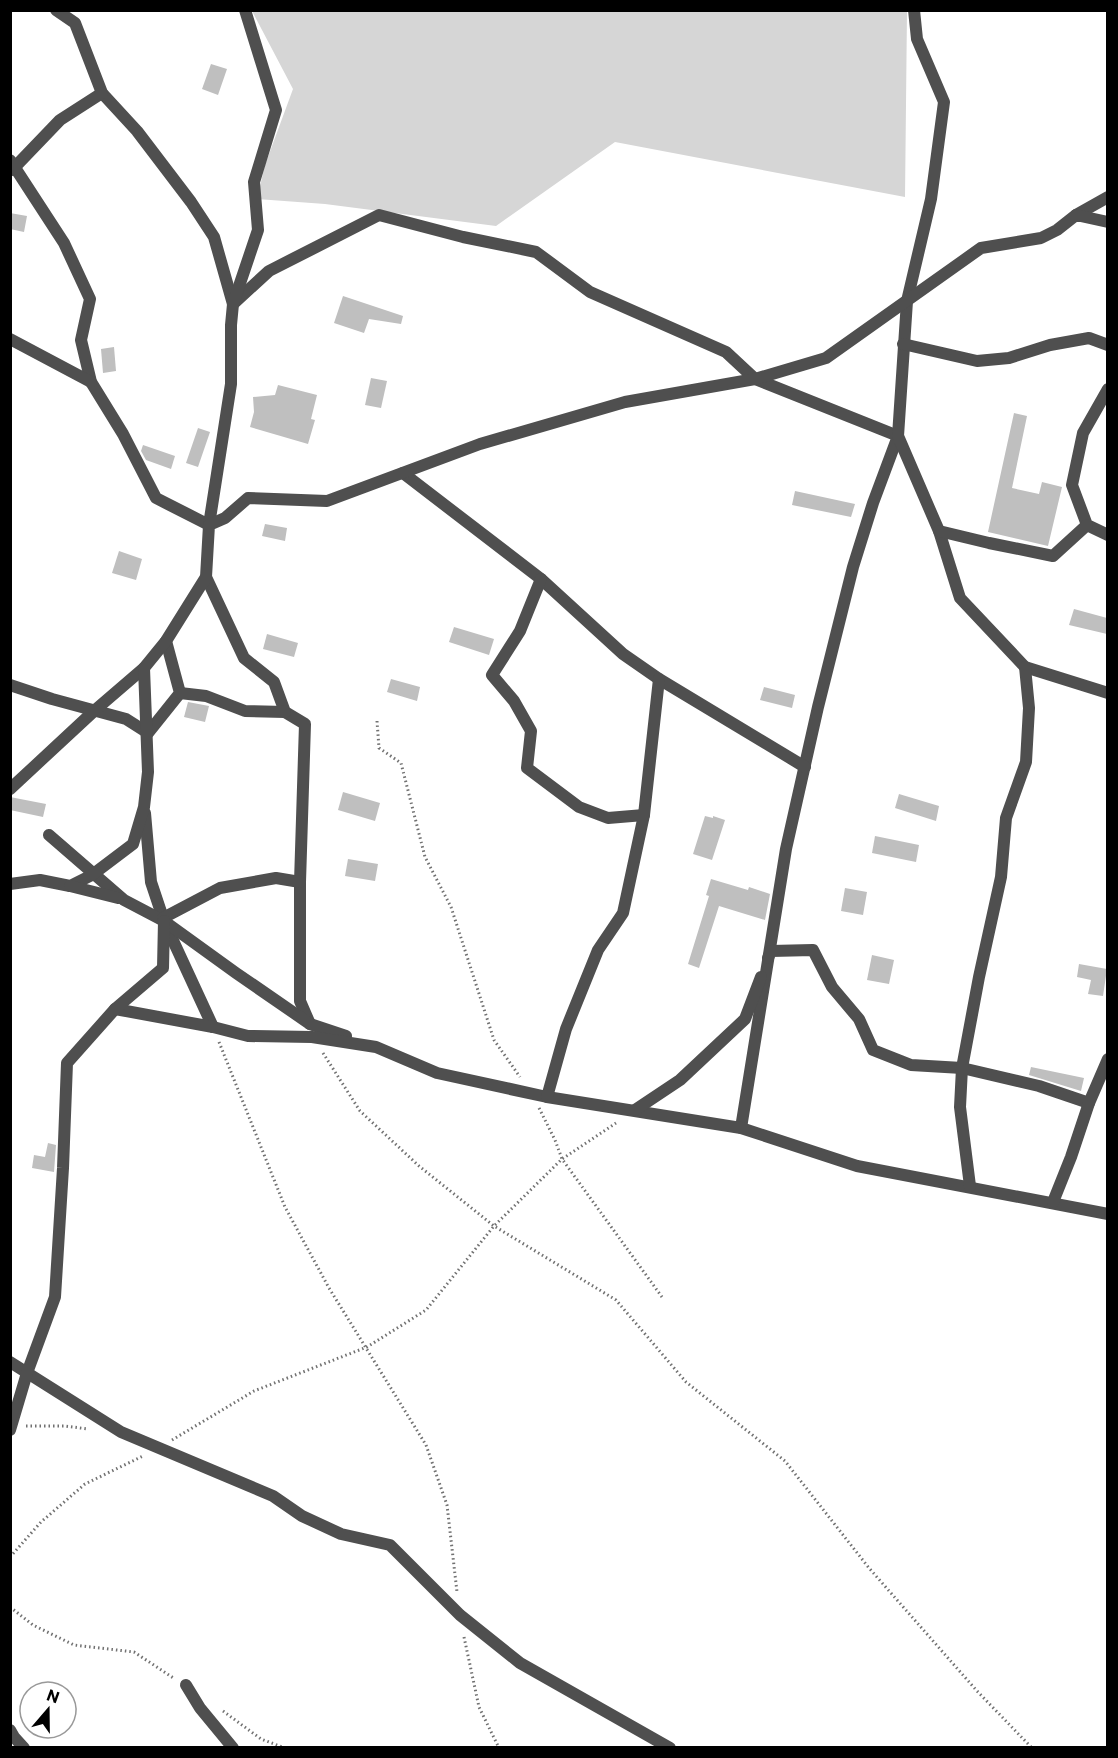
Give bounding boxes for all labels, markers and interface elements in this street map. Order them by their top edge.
north arrow [18,1680,78,1740]
text: N [44,1684,62,1706]

